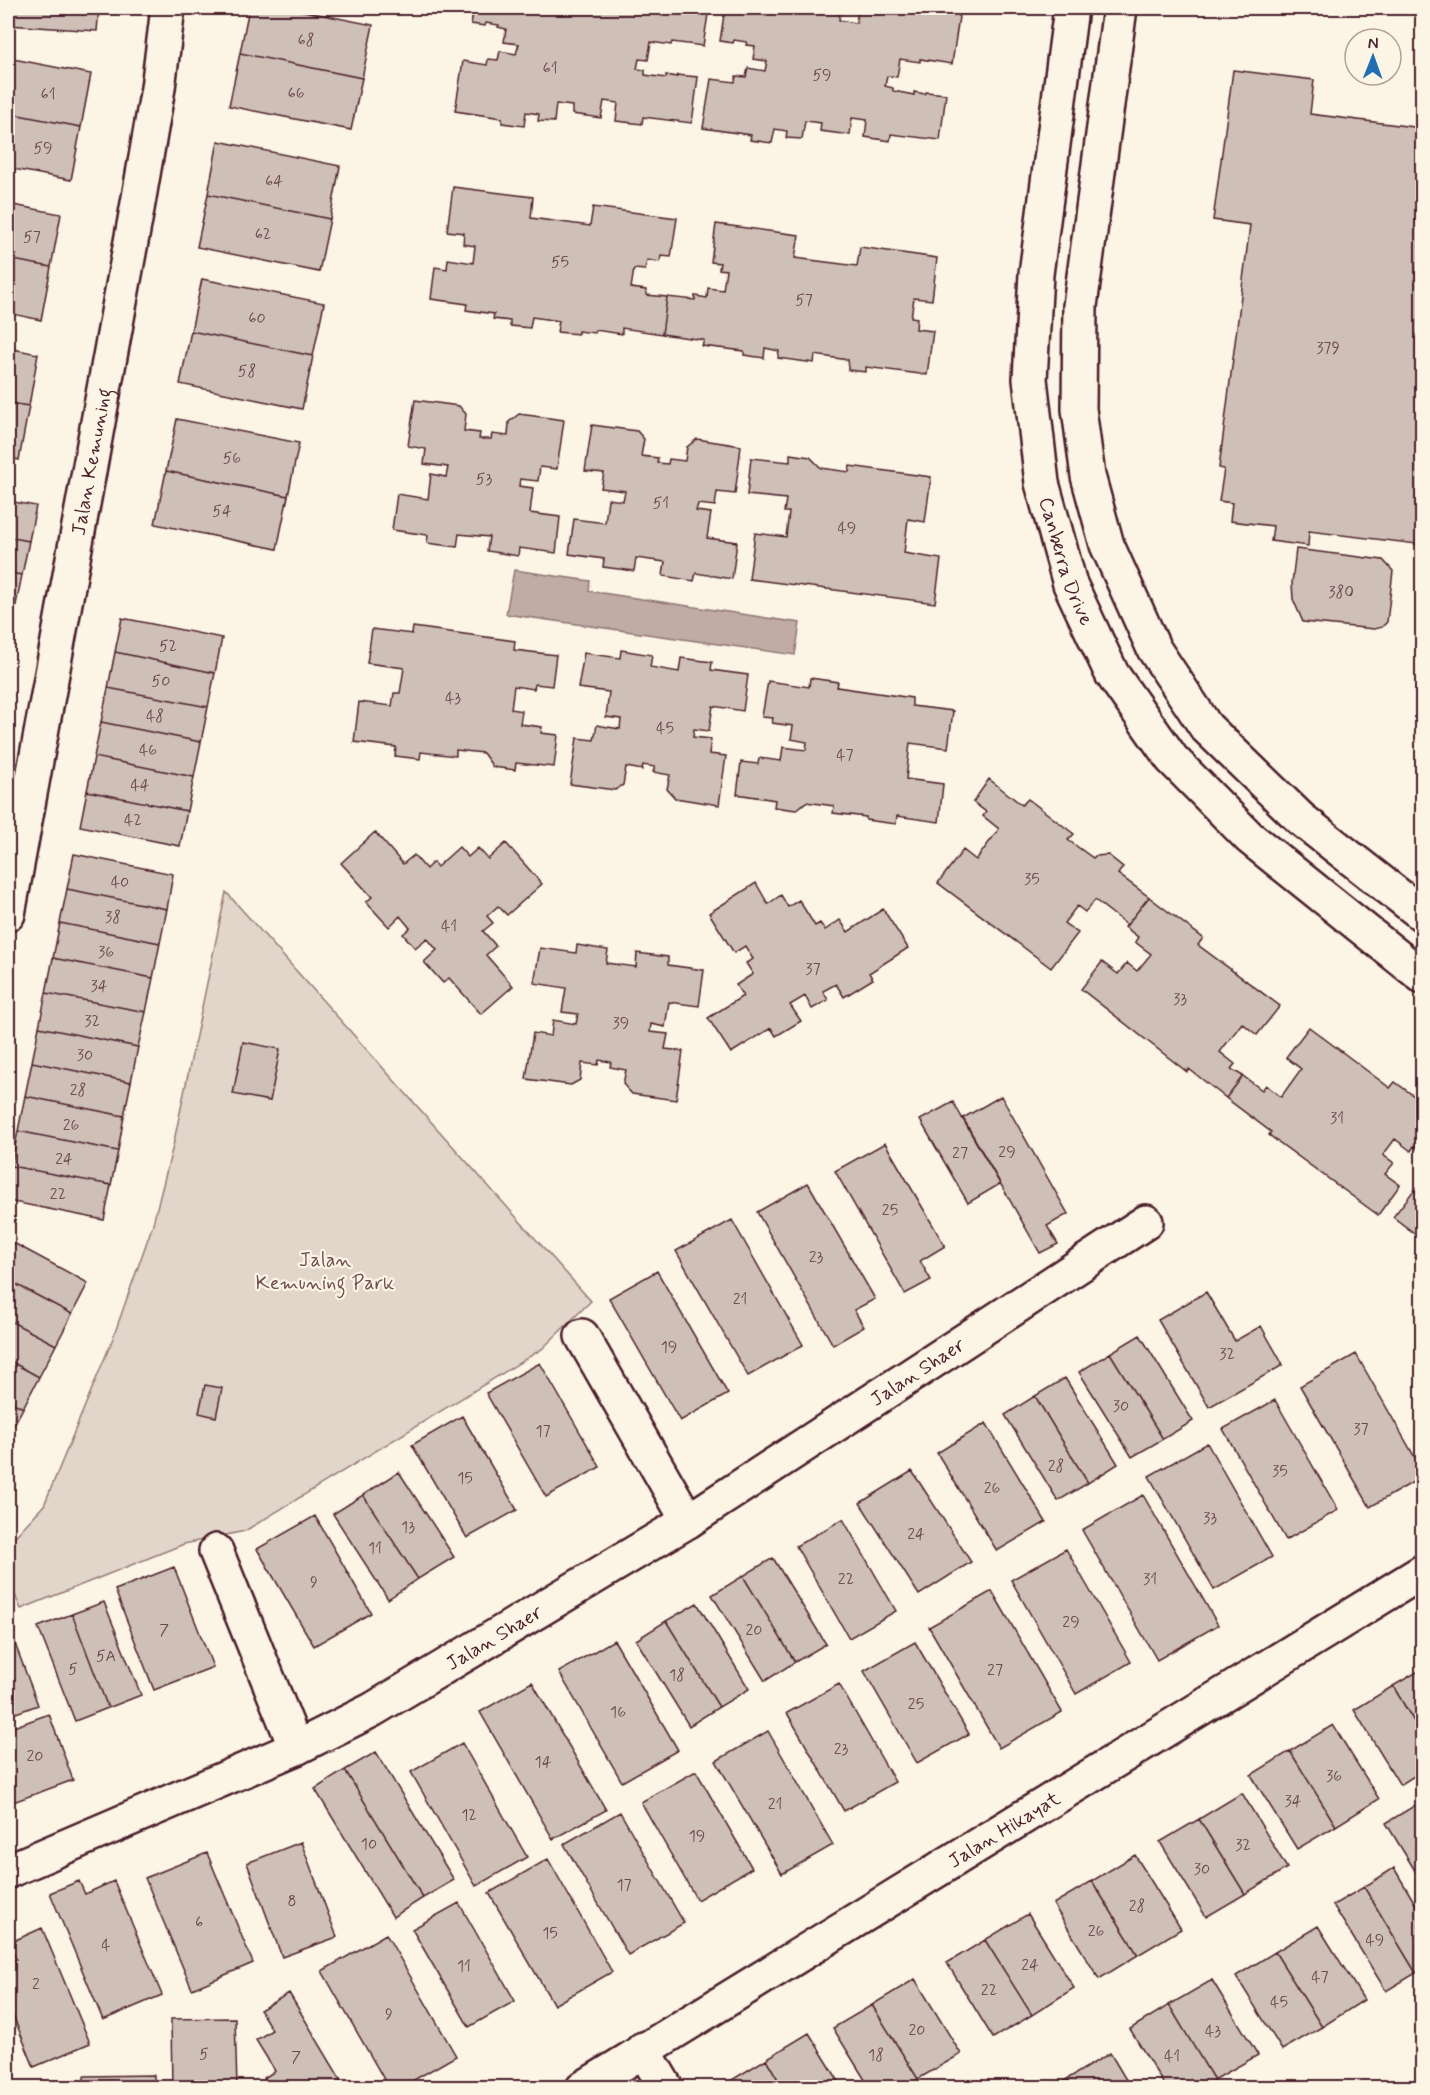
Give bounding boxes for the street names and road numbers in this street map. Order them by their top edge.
street label: Jalan Kemuning [66,386,121,538]
street label: Canberra Drive [1032,494,1099,630]
street label: Jalan Shaer [865,1332,971,1413]
street label: Jalan Shaer [441,1599,548,1678]
street label: Jalan Hikayat [943,1786,1066,1875]

